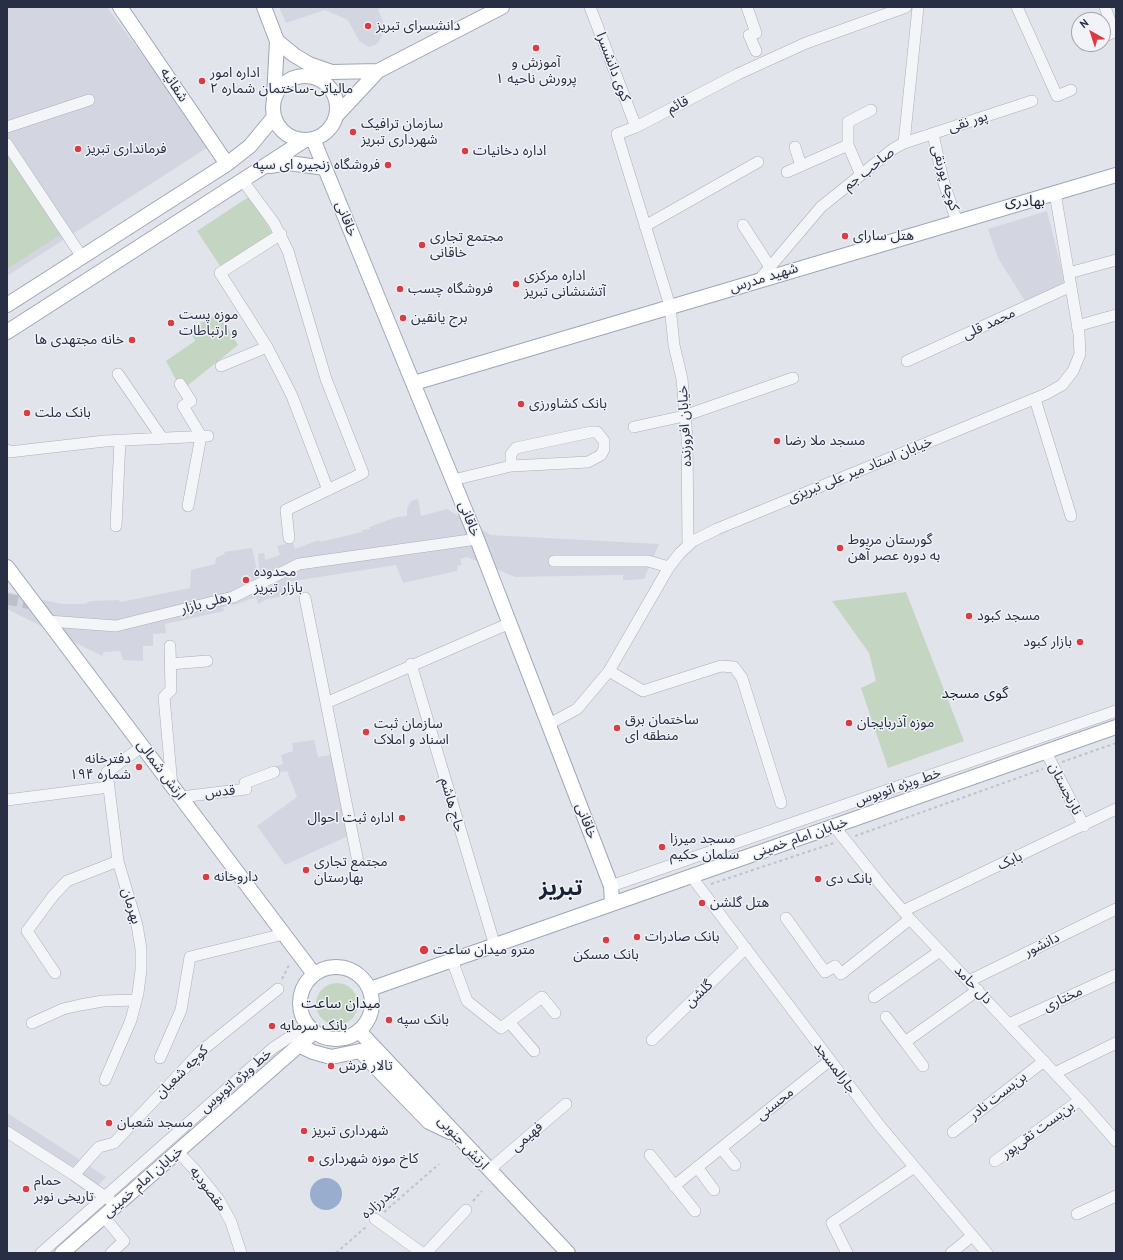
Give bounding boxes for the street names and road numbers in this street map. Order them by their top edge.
street label: کوی دانشسرا [592,30,634,104]
street label: شفائیه [156,65,192,105]
street label: قائم [664,93,692,117]
street label: پور نقی [946,108,990,136]
street label: کوچه پورنقی [928,143,962,213]
street label: صاحب جم [840,144,898,194]
street label: خاقانی [331,199,361,239]
street label: شهید مدرس [728,260,800,296]
street label: محمد قلی [960,304,1018,344]
street label: خیابان افروزنده [674,385,696,467]
street label: خیابان استاد میر علی تبریزی [785,433,935,507]
street label: خاقانی [454,499,484,539]
street label: رهلی بازار [179,588,233,618]
street label: ارتش شمالی [133,737,189,803]
street label: نارنجستان [1045,760,1085,818]
street label: خط ویژه اتوبوس [853,764,943,810]
street label: حاج هاشم [436,776,468,834]
street label: قدس [204,782,236,802]
street label: خاقانی [572,801,600,841]
street label: خیابان امام خمینی [750,814,850,862]
street label: بابک [995,848,1025,874]
street label: بهرمان [118,886,144,926]
street label: دانشور [1022,929,1062,961]
street label: دل حامد [951,962,995,1008]
street label: گلشن [682,977,716,1011]
street label: مختاری [1041,983,1085,1015]
street label: جارالمسجد [810,1039,860,1097]
street label: کوچه شعبان [152,1042,212,1102]
street label: خط ویژه اتوبوس [197,1045,275,1117]
street label: بن‌بست نادر [966,1068,1030,1124]
street label: محسنی [753,1084,797,1124]
street label: بن‌بست تقی‌پور [998,1098,1078,1162]
street label: ارتش جنوبی [434,1113,492,1173]
street label: فهیمی [508,1119,546,1155]
street label: خیابان امام خمینی [100,1143,186,1221]
street label: مقصودیه [186,1163,230,1215]
street label: حیدرزاده [358,1179,404,1223]

